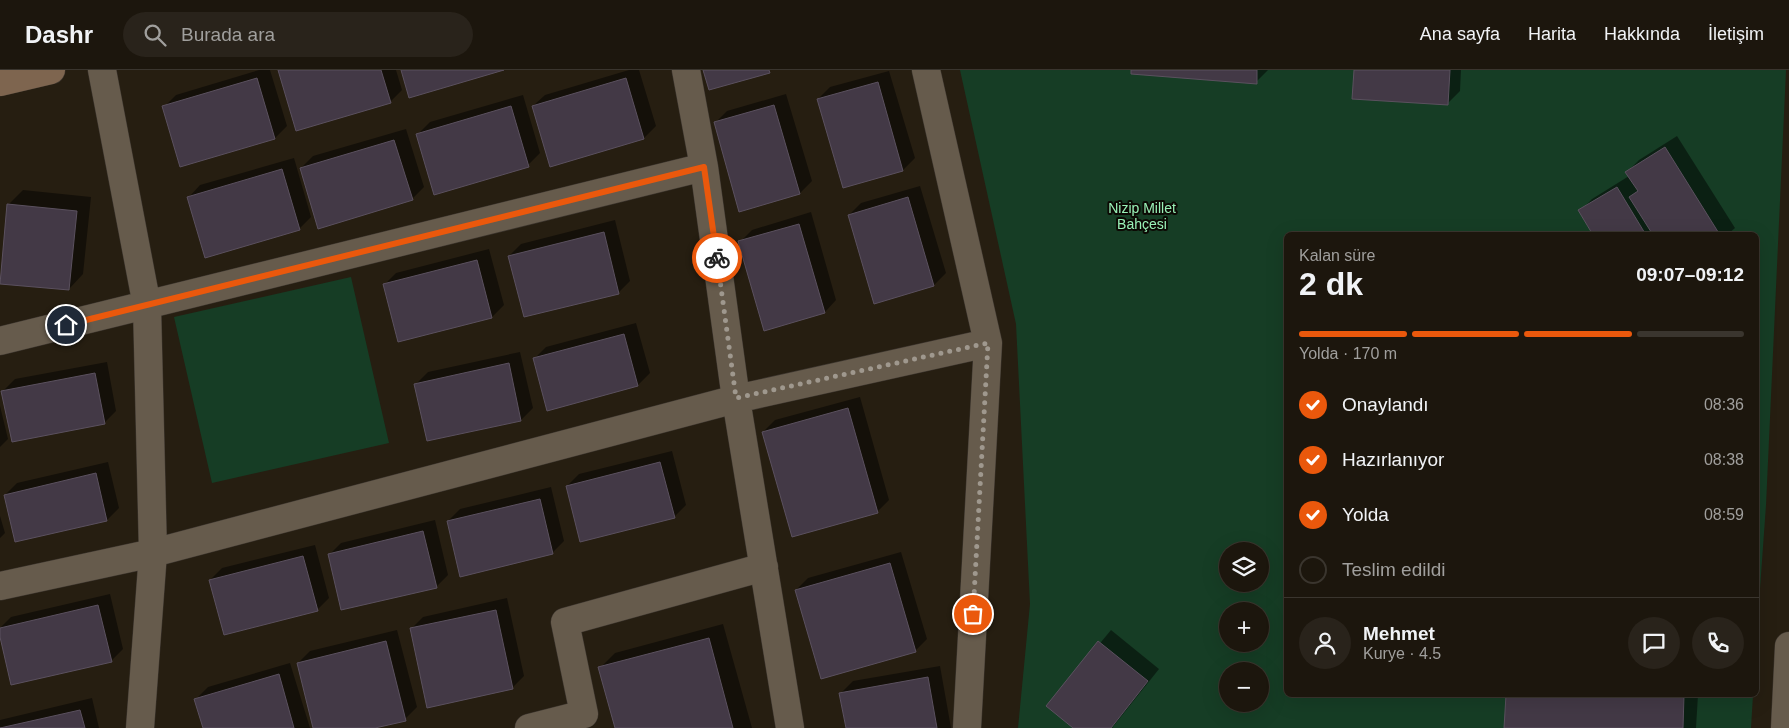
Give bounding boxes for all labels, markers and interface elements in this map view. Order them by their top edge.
search box [123,12,473,57]
text: Dashr [25,21,93,48]
icon: search [141,21,169,49]
text: Burada ara [181,24,275,45]
text: Ana sayfa [1420,24,1500,44]
text: Harita [1528,24,1576,44]
text: Hakkında [1604,24,1680,44]
text: İletişim [1708,24,1764,44]
park label: Nizip Millet Bahçesi [1108,200,1176,232]
courier [692,233,742,283]
icon: bike [703,244,731,272]
text: Kalan süre [1299,247,1376,264]
text: 09:07–09:12 [1636,264,1744,285]
text: 2 dk [1299,266,1363,302]
pin [45,304,87,346]
icon: home [52,311,80,339]
text: Yolda · 170 m [1299,345,1397,362]
icon: check [1299,391,1327,419]
text: Onaylandı [1342,394,1429,415]
text: 08:36 [1704,396,1744,413]
icon: check [1299,446,1327,474]
text: Hazırlanıyor [1342,449,1444,470]
text: 08:38 [1704,451,1744,468]
icon: check [1299,501,1327,529]
text: Yolda [1342,504,1389,525]
text: 08:59 [1704,506,1744,523]
map controls [1219,542,1269,712]
button: layers [1219,542,1269,592]
text: Teslim edildi [1342,559,1445,580]
pin [952,593,994,635]
icon: bag [959,600,987,628]
button: + [1219,602,1269,652]
button: person [1299,617,1351,669]
button: chat [1628,617,1680,669]
button: phone [1692,617,1744,669]
text: Mehmet [1363,623,1435,644]
text: Kurye · 4.5 [1363,645,1441,662]
button: − [1219,662,1269,712]

